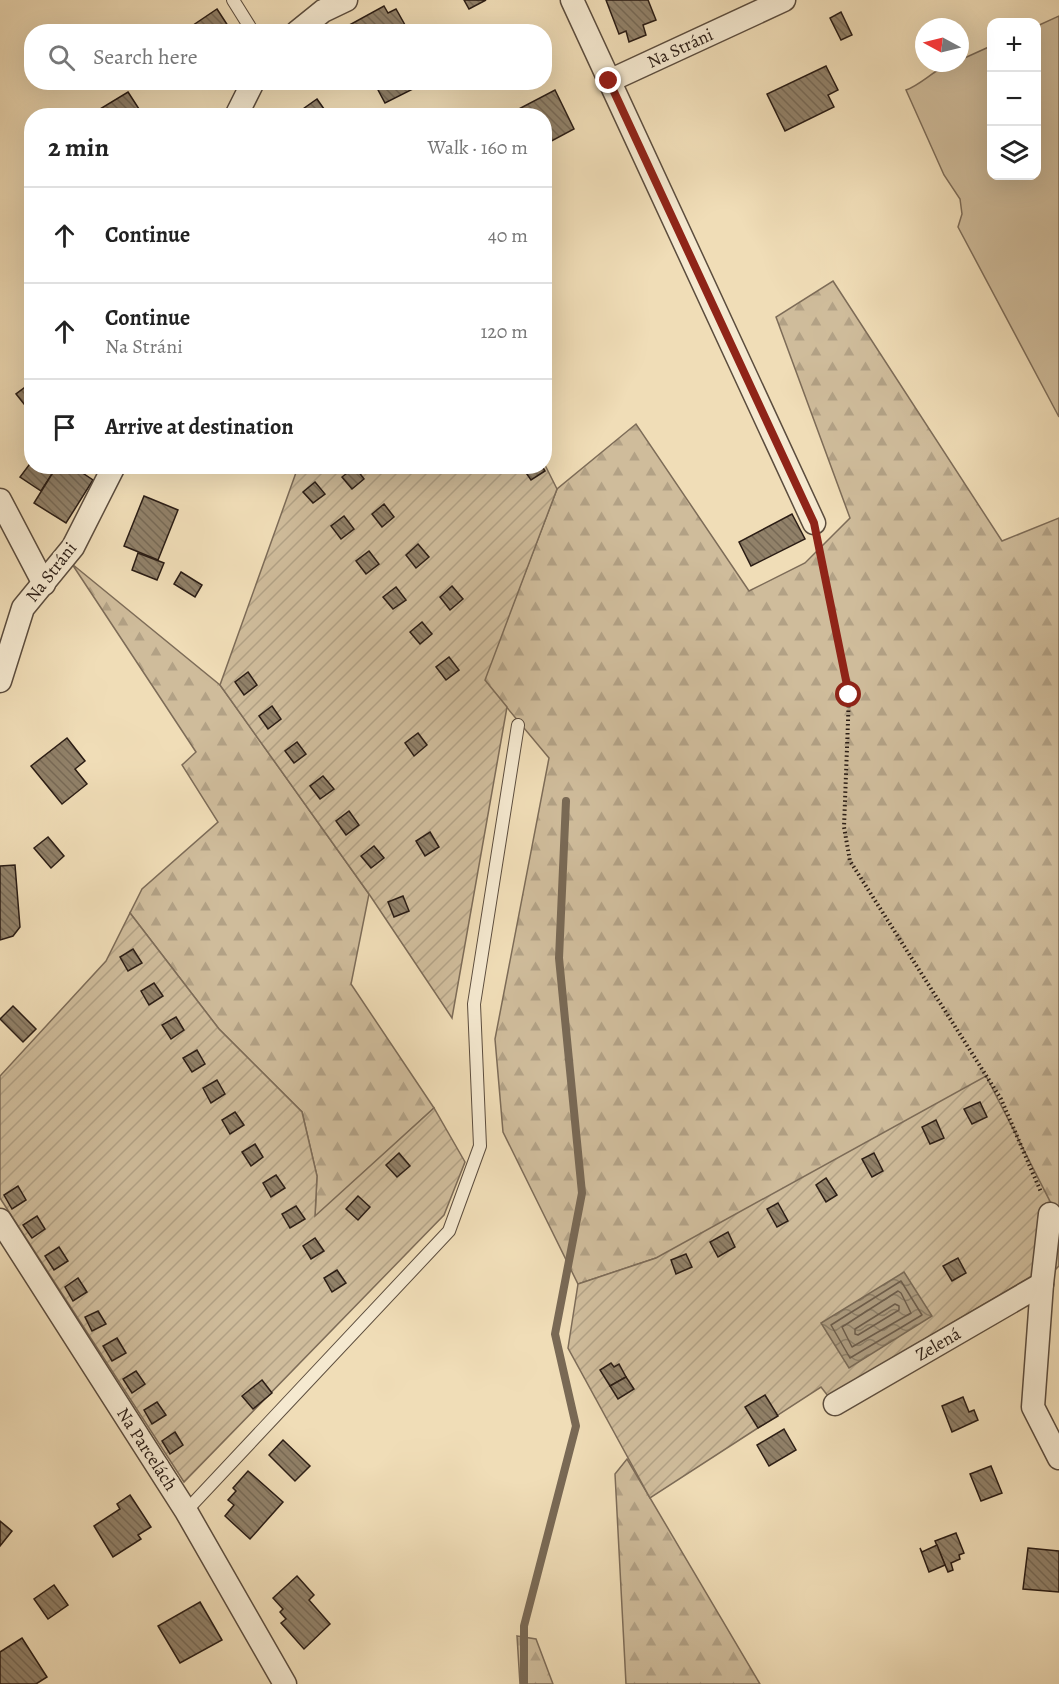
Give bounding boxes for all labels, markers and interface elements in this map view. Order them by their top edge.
north arrow [915,18,969,72]
map controls [987,18,1041,180]
button: + [987,18,1041,72]
street label: Na Stráni [643,22,717,74]
search box [24,24,552,90]
icon: search [45,41,78,74]
text: Search here [93,42,198,72]
route end [595,67,621,93]
button: − [987,72,1041,126]
button: layers [987,126,1041,180]
text: 2 min [48,130,109,165]
text: Walk · 160 m [428,134,528,161]
icon: ahead [48,219,81,252]
text: Continue [105,220,190,250]
text: 40 m [488,222,528,249]
text: Continue [105,303,190,333]
icon: ahead [48,315,81,348]
text: 120 m [480,318,528,345]
text: Na Stráni [105,333,183,360]
icon: arrive [48,411,81,444]
text: Arrive at destination [105,412,294,442]
street label: Na Stráni [20,537,82,607]
route start [835,681,861,707]
street label: Zelená [911,1321,966,1367]
street label: Na Parcelách [111,1403,183,1496]

